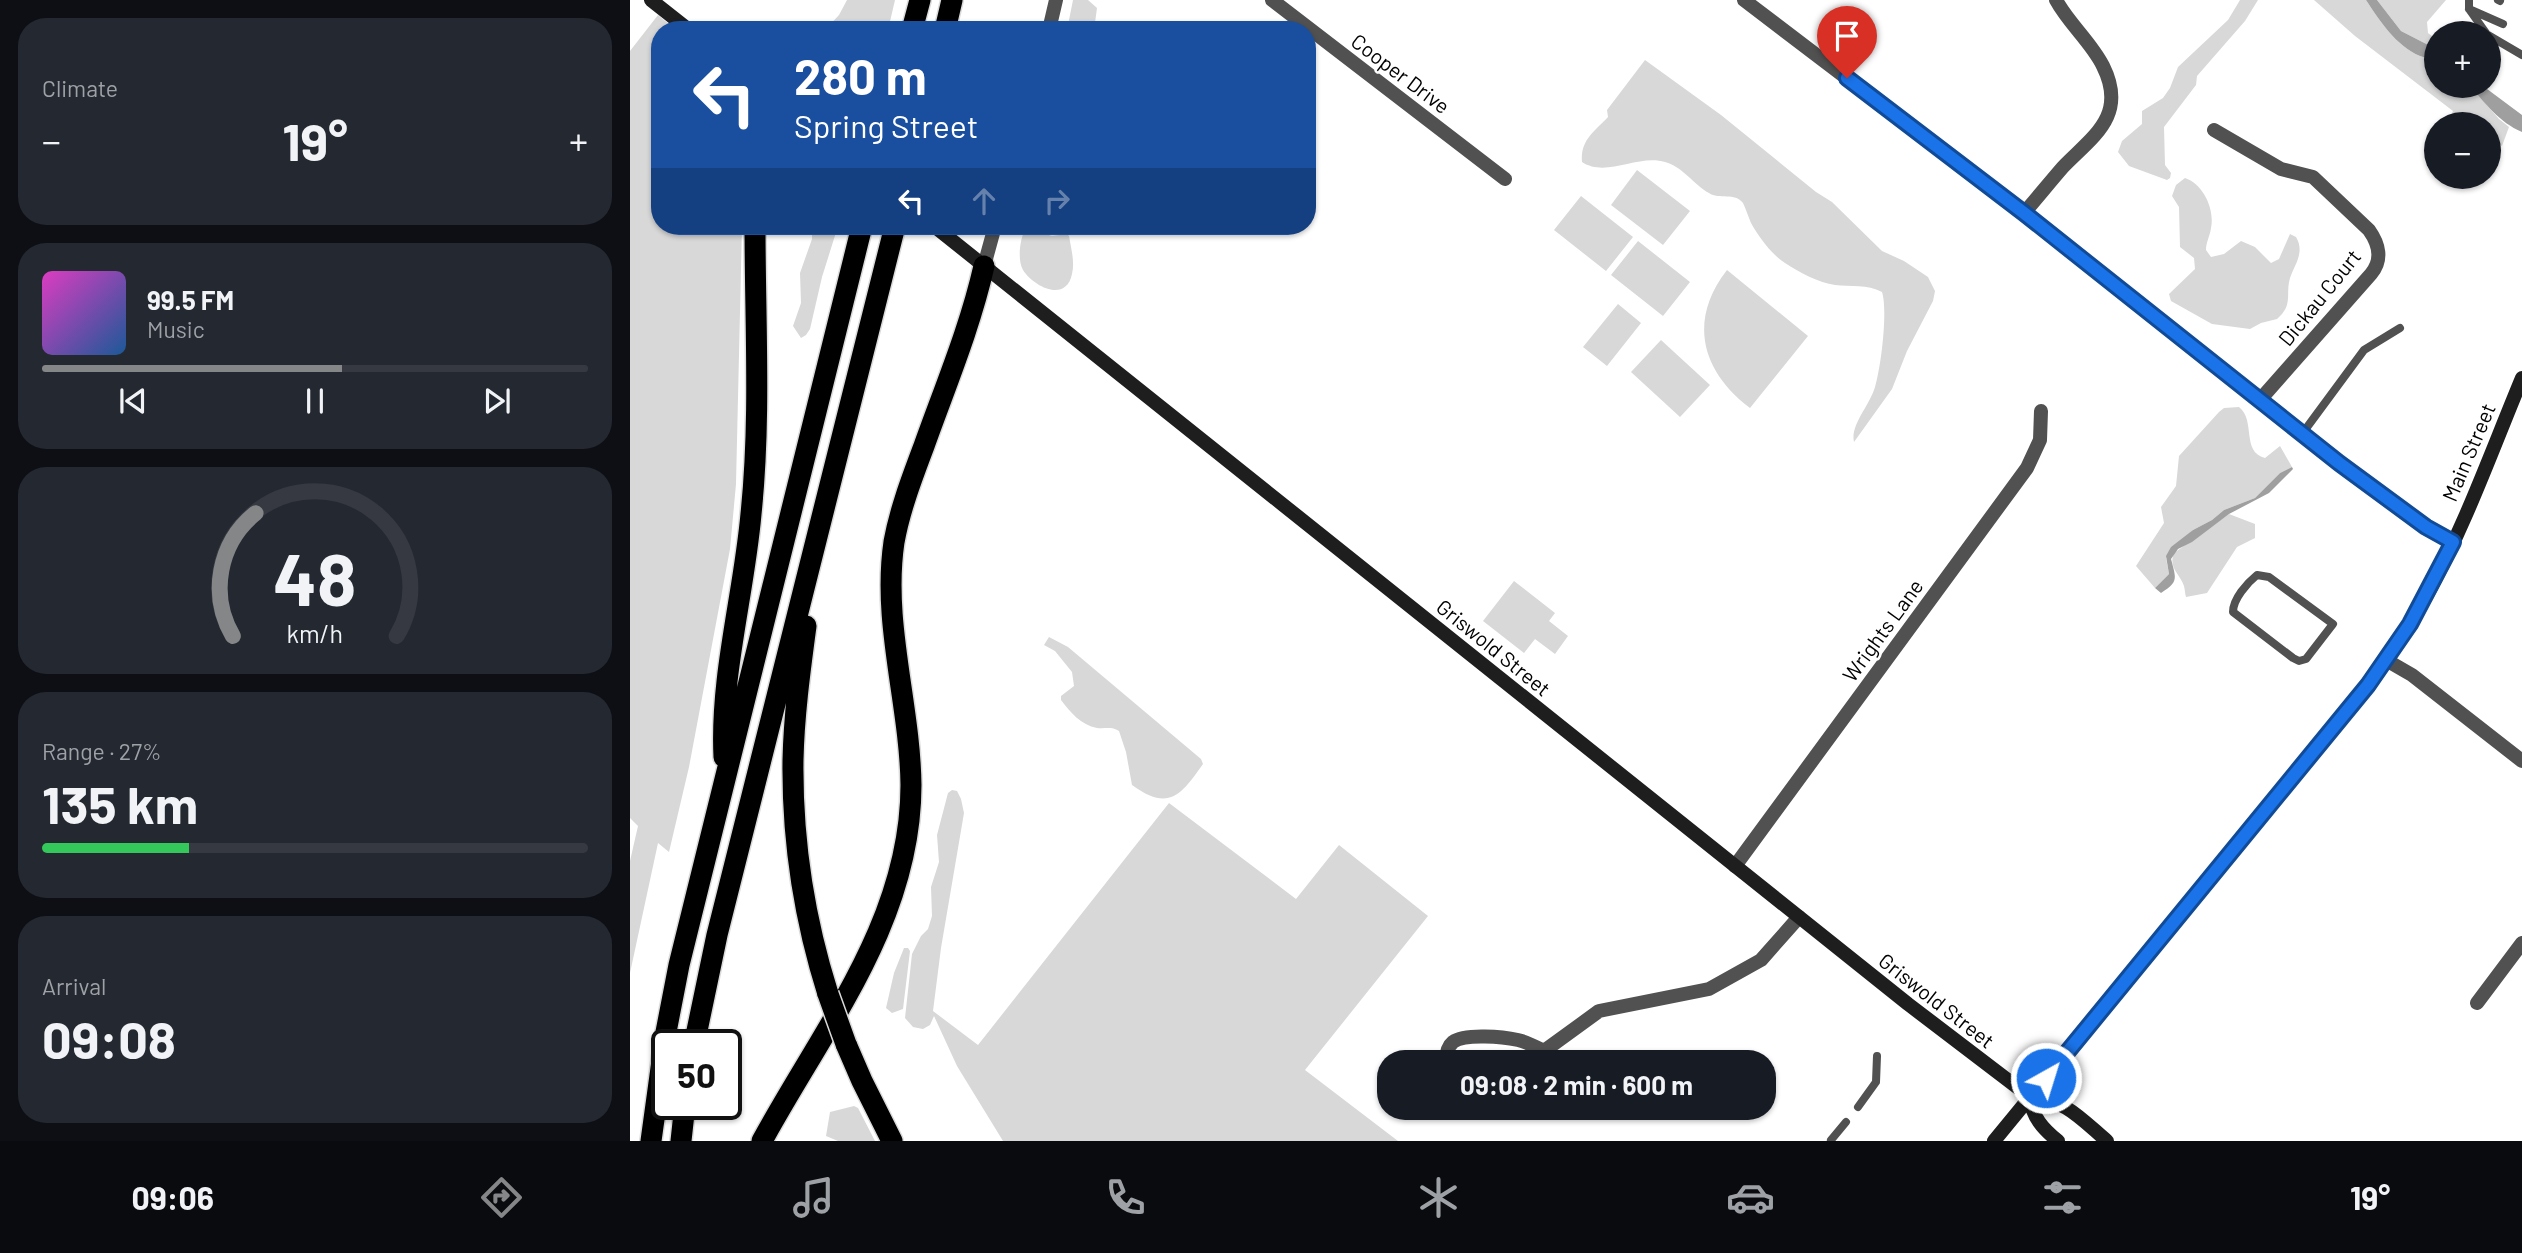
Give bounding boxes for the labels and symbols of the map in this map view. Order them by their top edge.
pin [1817,6,1877,78]
street label: Cooper Drive [1347,28,1455,118]
street label: Dickau Court [2273,244,2365,350]
street label: Main Street [2436,399,2500,505]
street label: Wrights Lane [1836,574,1928,686]
street label: Griswold Street [1432,593,1556,701]
street label: Griswold Street [1874,947,2000,1053]
speed limit sign: 50 [651,1029,742,1120]
position arrow [2009,1041,2083,1115]

